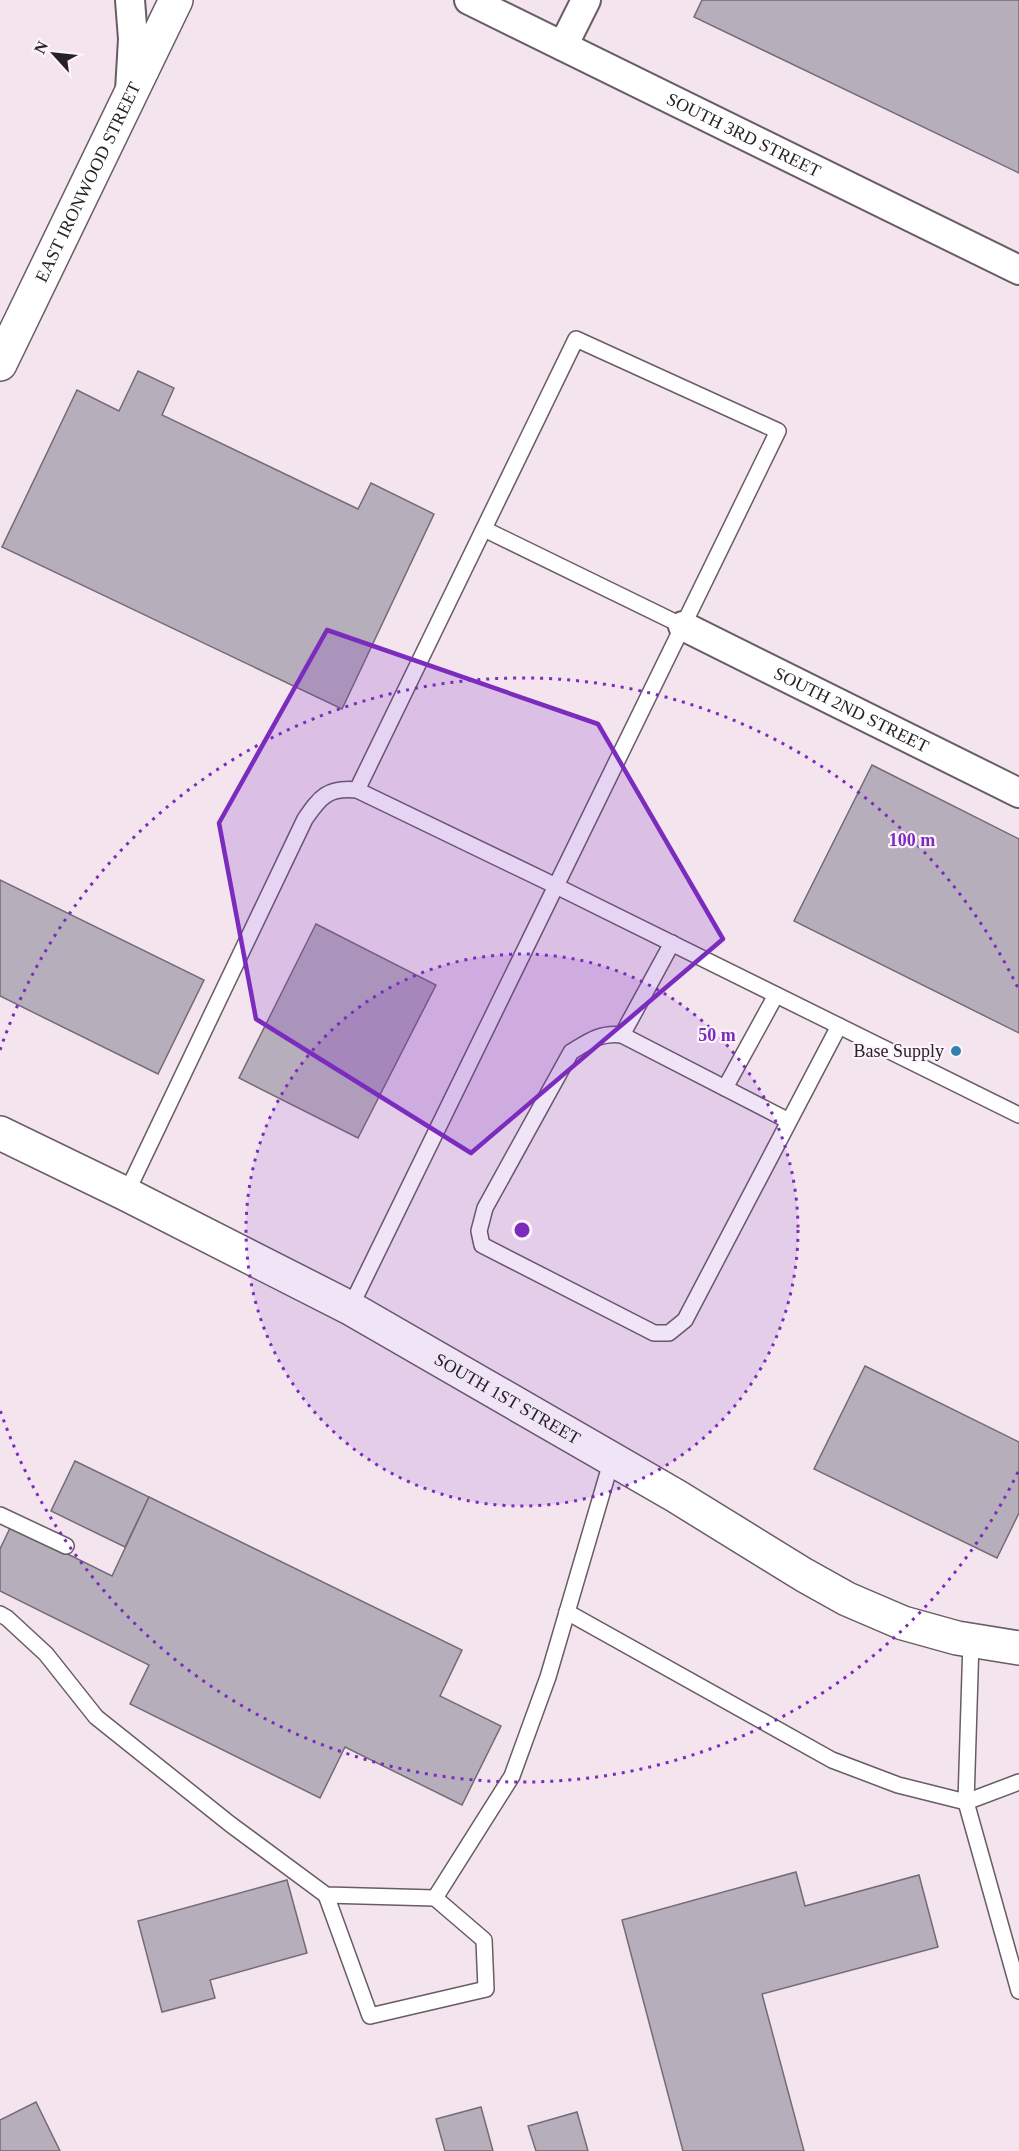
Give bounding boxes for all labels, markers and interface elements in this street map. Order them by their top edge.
north arrow [24,24,84,84]
text: N [31,38,51,56]
street label: EAST IRONWOOD STREET [31,79,145,285]
street label: SOUTH 3RD STREET [663,89,824,181]
street label: SOUTH 2ND STREET [771,663,932,756]
text: 100 m [889,830,935,850]
text: 50 m [698,1025,736,1045]
place label: Base Supply [853,1041,944,1061]
marker: Base Supply [949,1044,963,1058]
centre of rings [512,1220,532,1240]
street label: SOUTH 1ST STREET [431,1349,584,1449]

